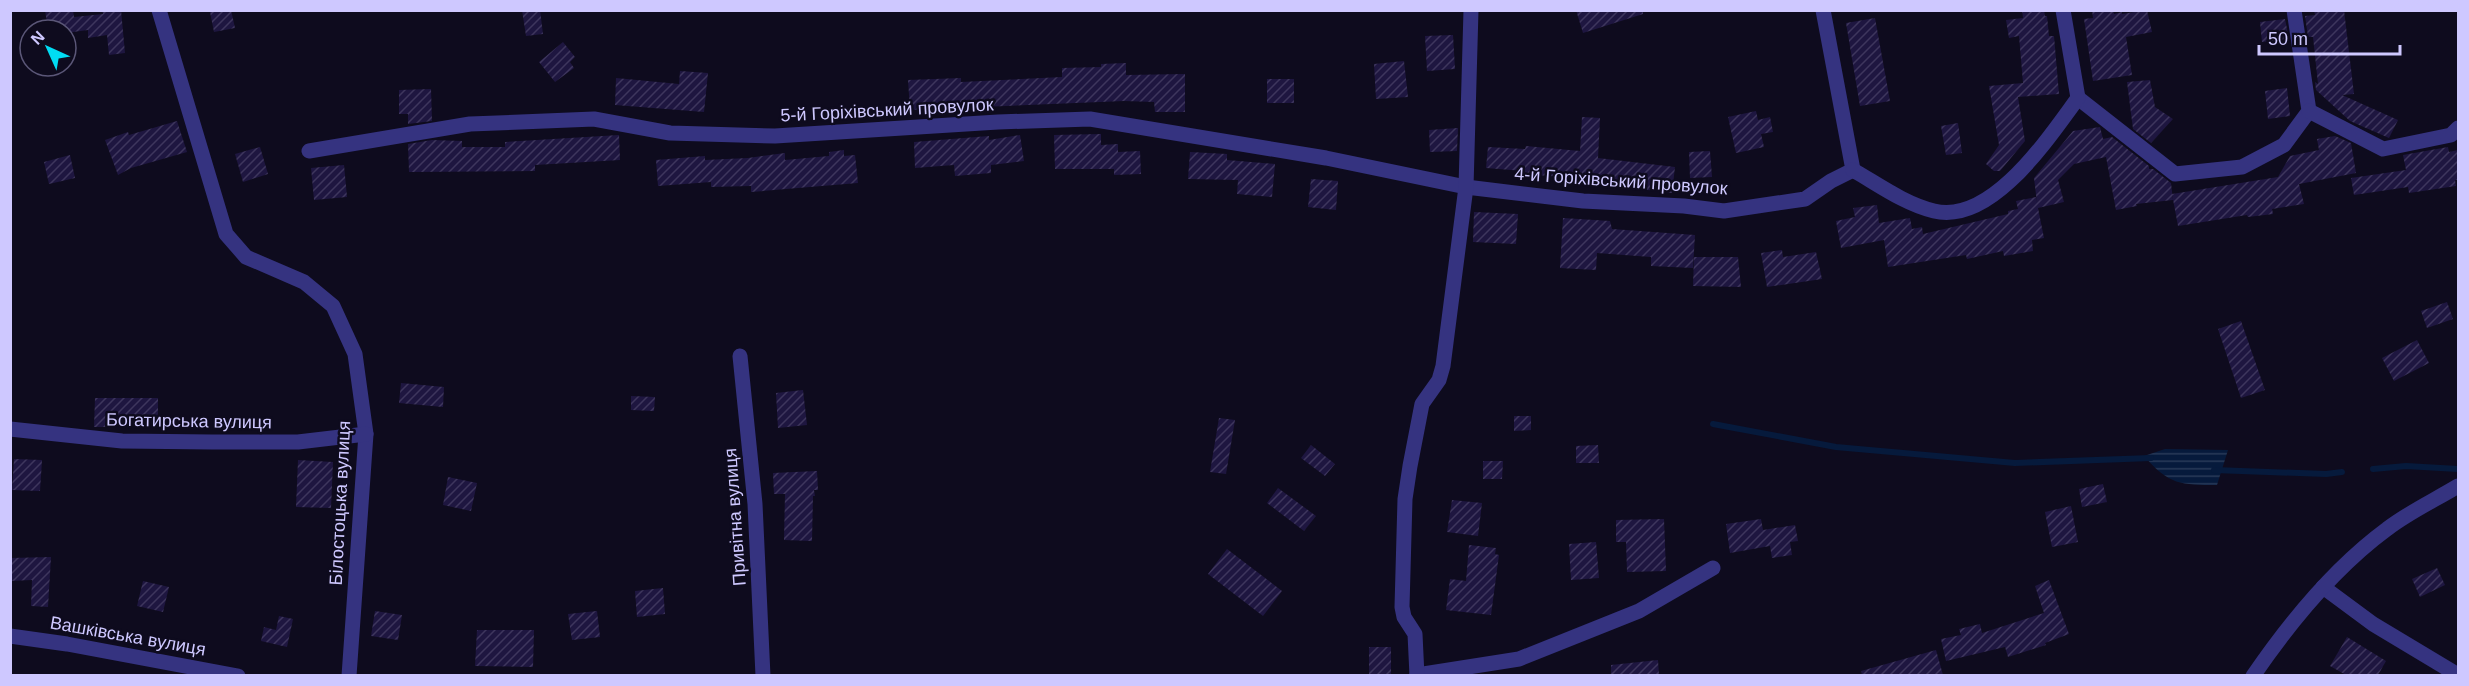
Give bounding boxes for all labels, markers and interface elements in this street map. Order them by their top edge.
north arrow [18,18,78,78]
scale bar [2259,18,2400,56]
text: N [28,28,48,48]
text: 50 m [2268,29,2308,49]
street label: 5-й Горіхівський провулок [780,94,994,126]
street label: 4-й Горіхівський провулок [1514,164,1728,198]
street label: Богатирська вулиця [106,410,272,432]
street label: Білостоцька вулиця [326,420,354,586]
street label: Привітна вулиця [720,447,750,587]
street label: Вашківська вулиця [49,612,207,660]

